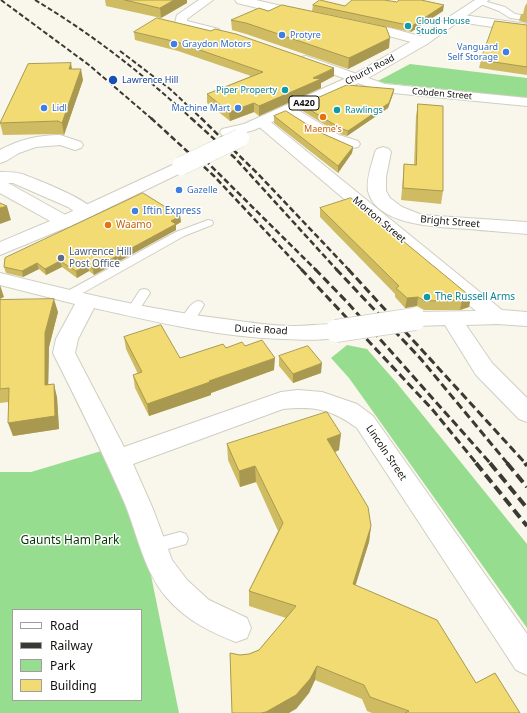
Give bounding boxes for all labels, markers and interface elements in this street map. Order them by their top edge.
place label: Cloud House Studios [416,16,470,37]
marker: Cloud House Studios [403,21,413,31]
marker: Protyre [277,30,287,40]
place label: Protyre [290,30,321,40]
marker: Graydon Motors [169,39,179,49]
place label: Graydon Motors [182,39,251,49]
place label: Vanguard Self Storage [447,42,498,63]
marker: Vanguard Self Storage [501,47,511,57]
street label: Church Road [344,53,396,87]
marker: Lawrence Hill [107,74,119,86]
place label: Lawrence Hill [122,75,178,85]
place label: Piper Property [216,85,277,95]
marker: Piper Property [280,85,290,95]
street label: Cobden Street [411,86,473,102]
road number: A420 [289,96,319,110]
marker: Lidl [39,103,49,113]
place label: Lidl [52,103,67,113]
place label: Machine Mart [171,103,230,113]
marker: Machine Mart [233,103,243,113]
marker: Rawlings [332,105,342,115]
place label: Rawlings [345,105,383,115]
marker: Maeme's [318,112,328,122]
place label: Maeme's [304,124,342,134]
marker: Gazelle [174,185,184,195]
place label: Gazelle [187,185,218,195]
street label: Morton Street [350,194,408,246]
place label: Iftin Express [143,205,201,217]
marker: Iftin Express [130,206,140,216]
street label: Bright Street [420,213,480,231]
place label: Waamo [116,219,152,231]
marker: Waamo [103,220,113,230]
place label: Lawrence Hill Post Office [69,246,132,270]
marker: Lawrence Hill Post Office [56,253,66,263]
place label: The Russell Arms [435,291,515,303]
marker: The Russell Arms [422,292,432,302]
street label: Ducie Road [234,323,288,337]
street label: Lincoln Street [363,423,409,483]
park label: Gaunts Ham Park [21,534,119,548]
legend [12,609,142,701]
text: Road [50,617,79,634]
text: Railway [50,637,93,654]
text: Park [50,657,75,674]
text: Building [50,677,97,694]

